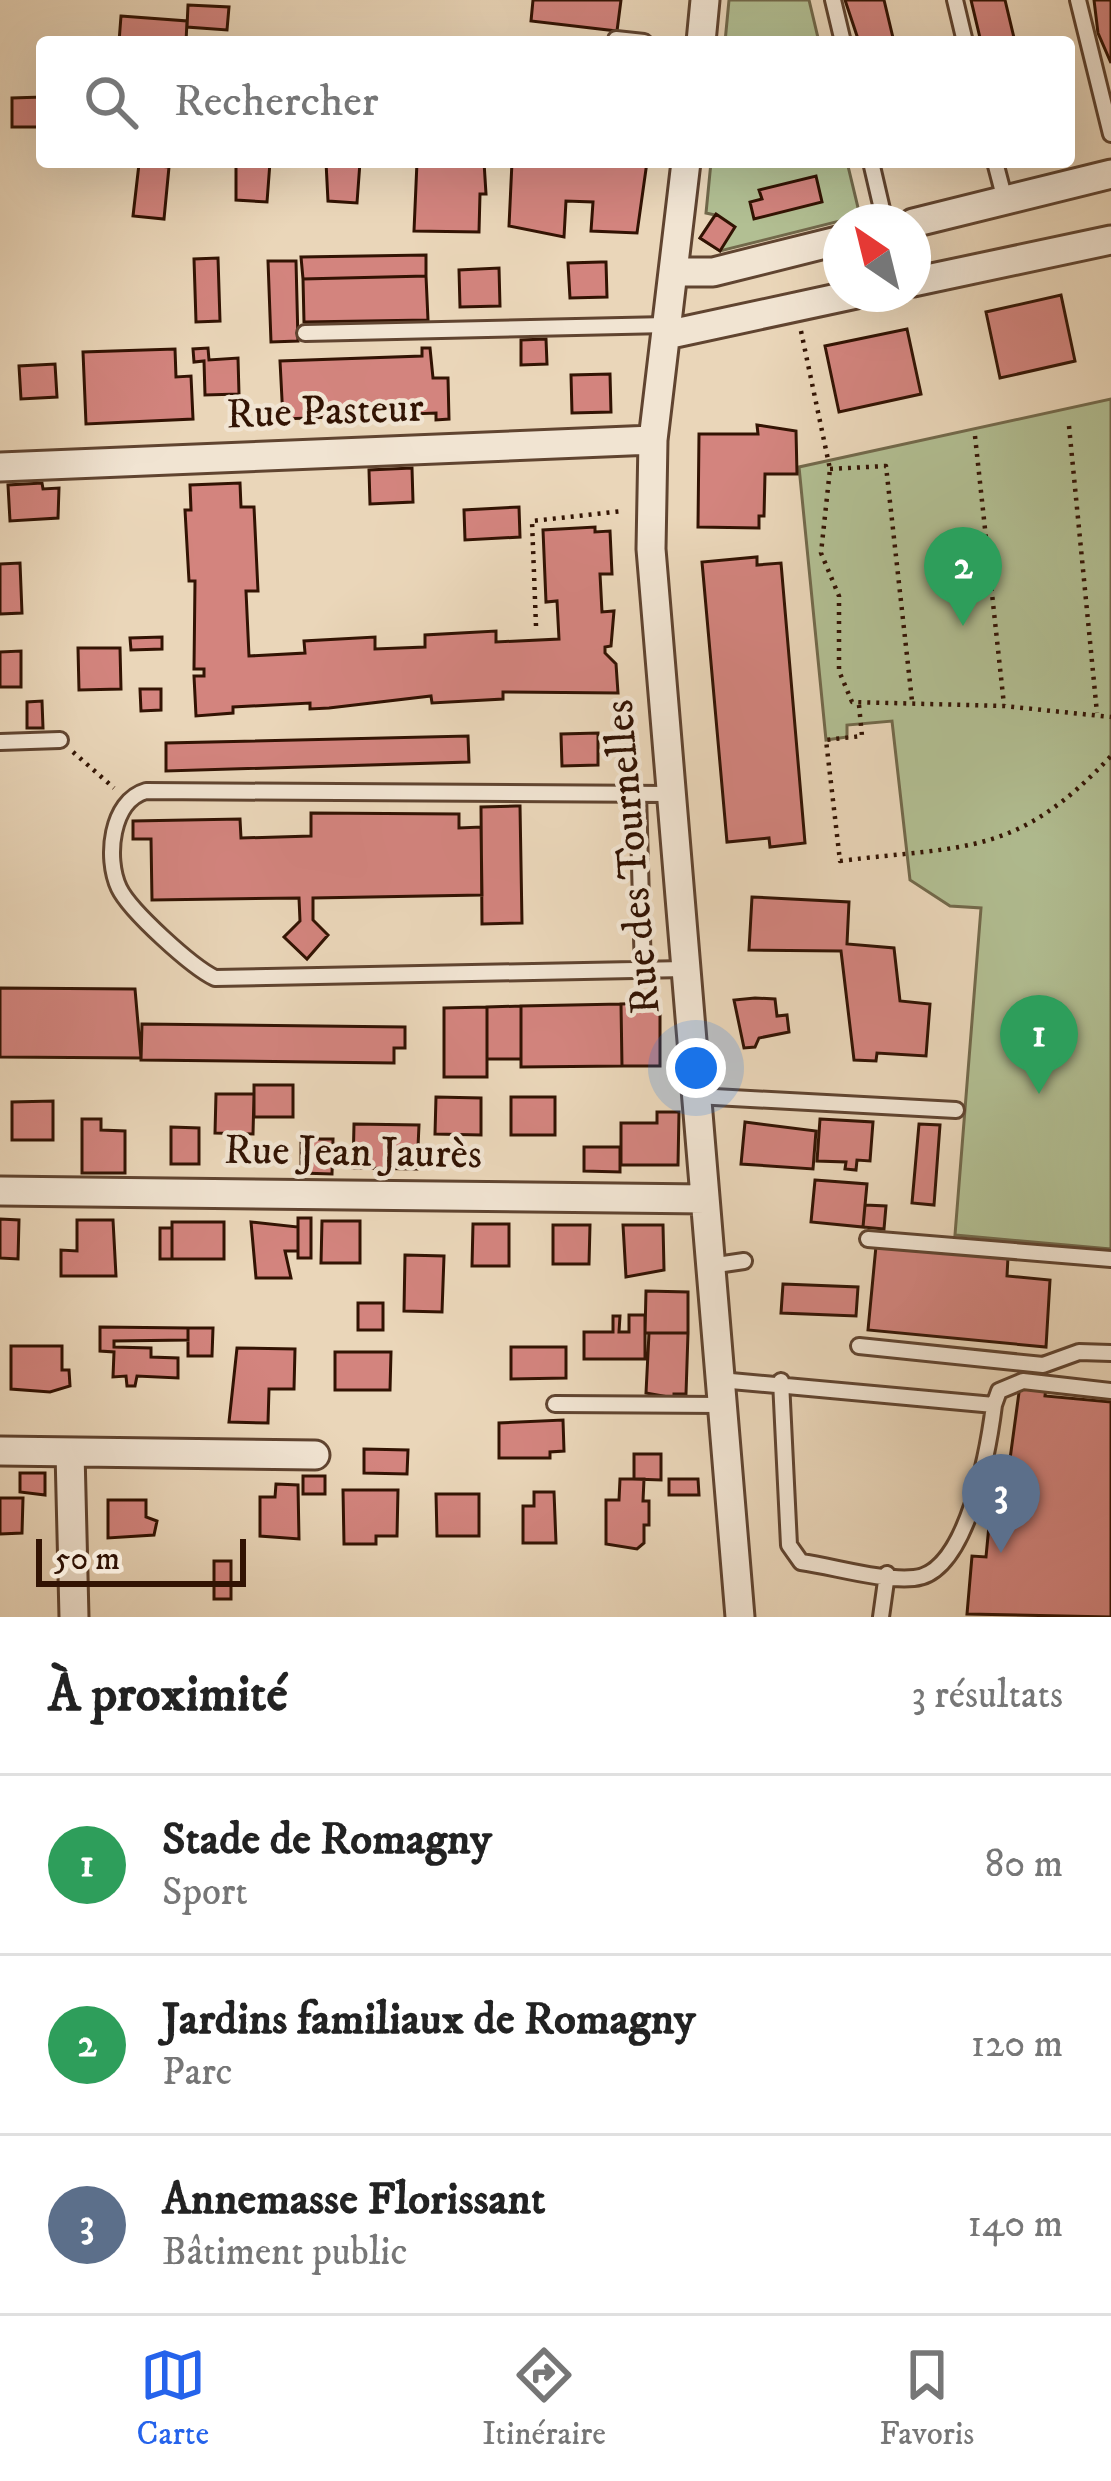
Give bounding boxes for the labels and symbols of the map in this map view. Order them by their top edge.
north arrow [823,204,931,312]
street label: Rue Pasteur [225,383,425,441]
pin: 2 [924,527,1002,626]
street label: Rue des Tournelles [593,698,673,1016]
pin: 1 [1000,995,1078,1094]
your location [666,1038,726,1098]
street label: Rue Jean Jaurès [224,1125,482,1181]
pin: 3 [962,1454,1040,1553]
scale bar [36,1533,246,1586]

